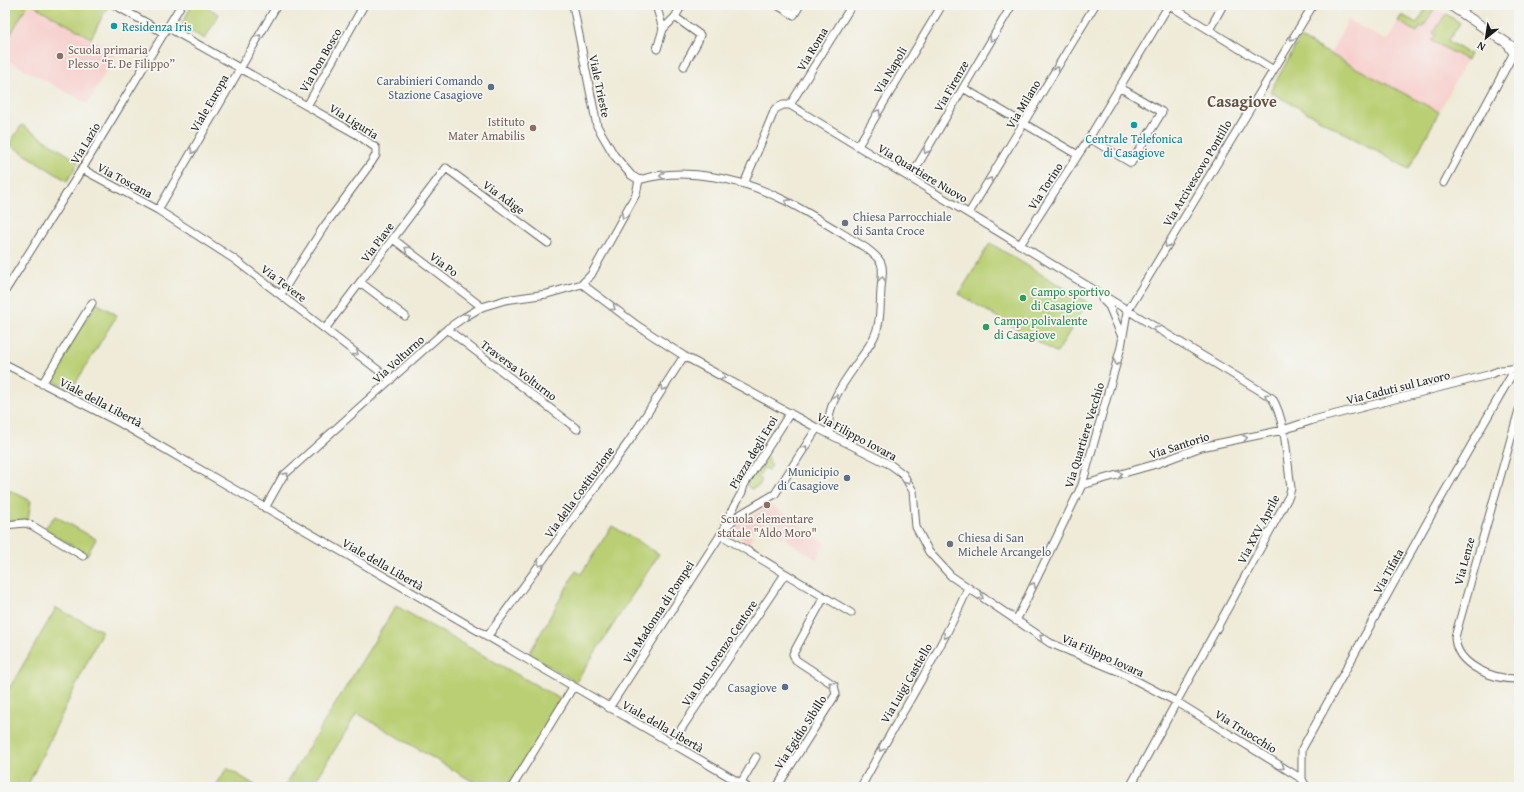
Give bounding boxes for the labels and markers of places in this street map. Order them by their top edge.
place label: Residenza Iris [122,18,192,35]
marker: Residenza Iris [109,21,119,31]
place label: Scuola primaria Plesso “E. De Filippo” [68,41,175,72]
marker: Scuola primaria Plesso “E. De Filippo” [55,51,65,61]
place label: Carabinieri Comando Stazione Casagiove [377,72,483,103]
marker: Carabinieri Comando Stazione Casagiove [486,82,496,92]
place label: Istituto Mater Amabilis [448,113,525,144]
marker: Centrale Telefonica di Casagiove [1129,120,1139,130]
marker: Istituto Mater Amabilis [528,123,538,133]
place label: Centrale Telefonica di Casagiove [1085,130,1183,161]
place label: Chiesa Parrocchiale di Santa Croce [853,208,952,239]
marker: Chiesa Parrocchiale di Santa Croce [840,218,850,228]
place label: Campo sportivo di Casagiove [1031,283,1110,314]
marker: Campo sportivo di Casagiove [1018,293,1028,303]
place label: Campo polivalente di Casagiove [994,312,1088,343]
marker: Campo polivalente di Casagiove [981,322,991,332]
place label: Municipio di Casagiove [777,463,839,494]
marker: Municipio di Casagiove [842,473,852,483]
marker: Scuola elementare statale "Aldo Moro" [762,500,772,510]
place label: Scuola elementare statale "Aldo Moro" [717,510,817,541]
place label: Chiesa di San Michele Arcangelo [958,529,1051,560]
marker: Chiesa di San Michele Arcangelo [945,539,955,549]
place label: Casagiove [728,679,777,696]
marker: Casagiove [780,682,790,692]

